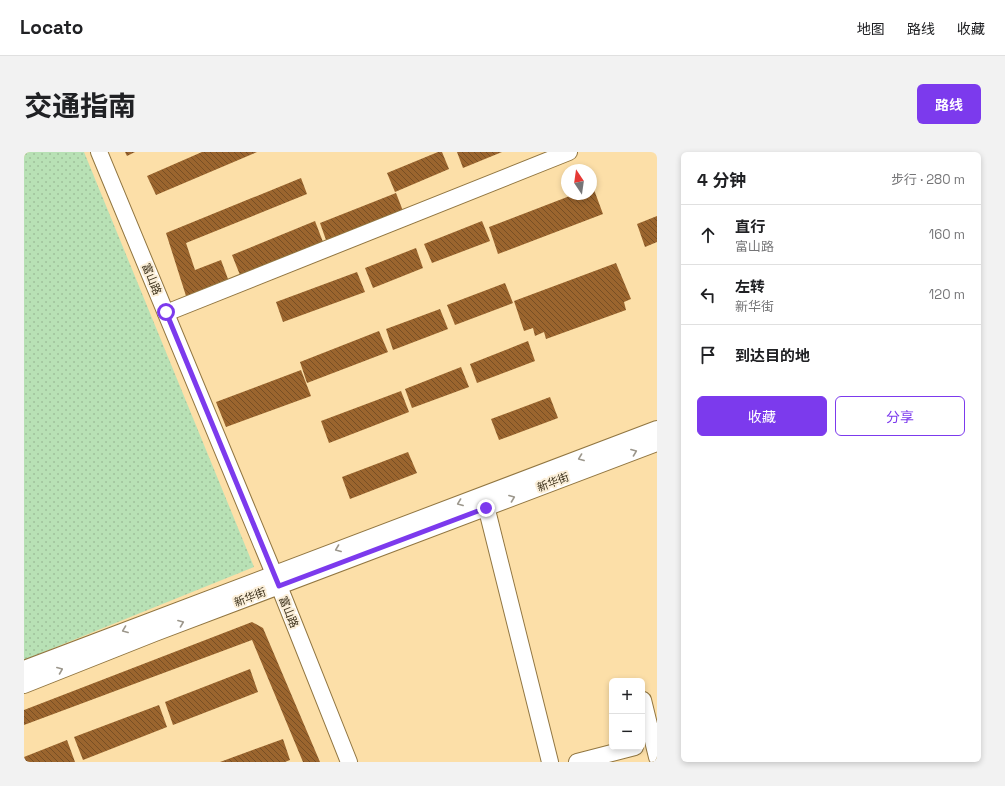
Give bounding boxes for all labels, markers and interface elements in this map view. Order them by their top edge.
text: Locato [20,15,83,40]
text: 地图 [857,20,885,38]
text: 路线 [907,20,935,38]
text: 收藏 [957,20,985,38]
button: 路线 [917,84,981,124]
text: 交通指南 [24,88,136,124]
north arrow [561,164,597,200]
text: 4 分钟 [697,169,746,191]
text: 步行 · 280 m [891,171,965,188]
text: 直行 [735,217,765,236]
icon: ahead [697,224,719,246]
text: 160 m [929,226,965,243]
text: 富山路 [735,238,774,255]
street label: 富山路 [139,261,165,297]
text: 左转 [735,277,765,296]
icon: left [697,284,719,306]
text: 120 m [929,286,965,303]
text: 新华街 [735,298,774,315]
route start [157,303,175,321]
icon: arrive [697,344,719,366]
text: 到达目的地 [735,346,810,365]
button: 收藏 [697,396,827,436]
button: 分享 [835,396,965,436]
one-way arrow [631,448,638,456]
one-way arrow [578,453,585,461]
street label: 新华街 [535,470,571,494]
one-way arrow [509,494,516,502]
one-way arrow [456,499,463,507]
route end [477,499,495,517]
one-way arrow [334,545,341,553]
street label: 新华街 [232,585,268,609]
street label: 富山路 [276,594,302,630]
one-way arrow [178,619,185,627]
one-way arrow [121,626,128,634]
one-way arrow [57,667,64,675]
map controls [609,678,645,750]
button: + [609,678,645,714]
button: − [609,714,645,750]

